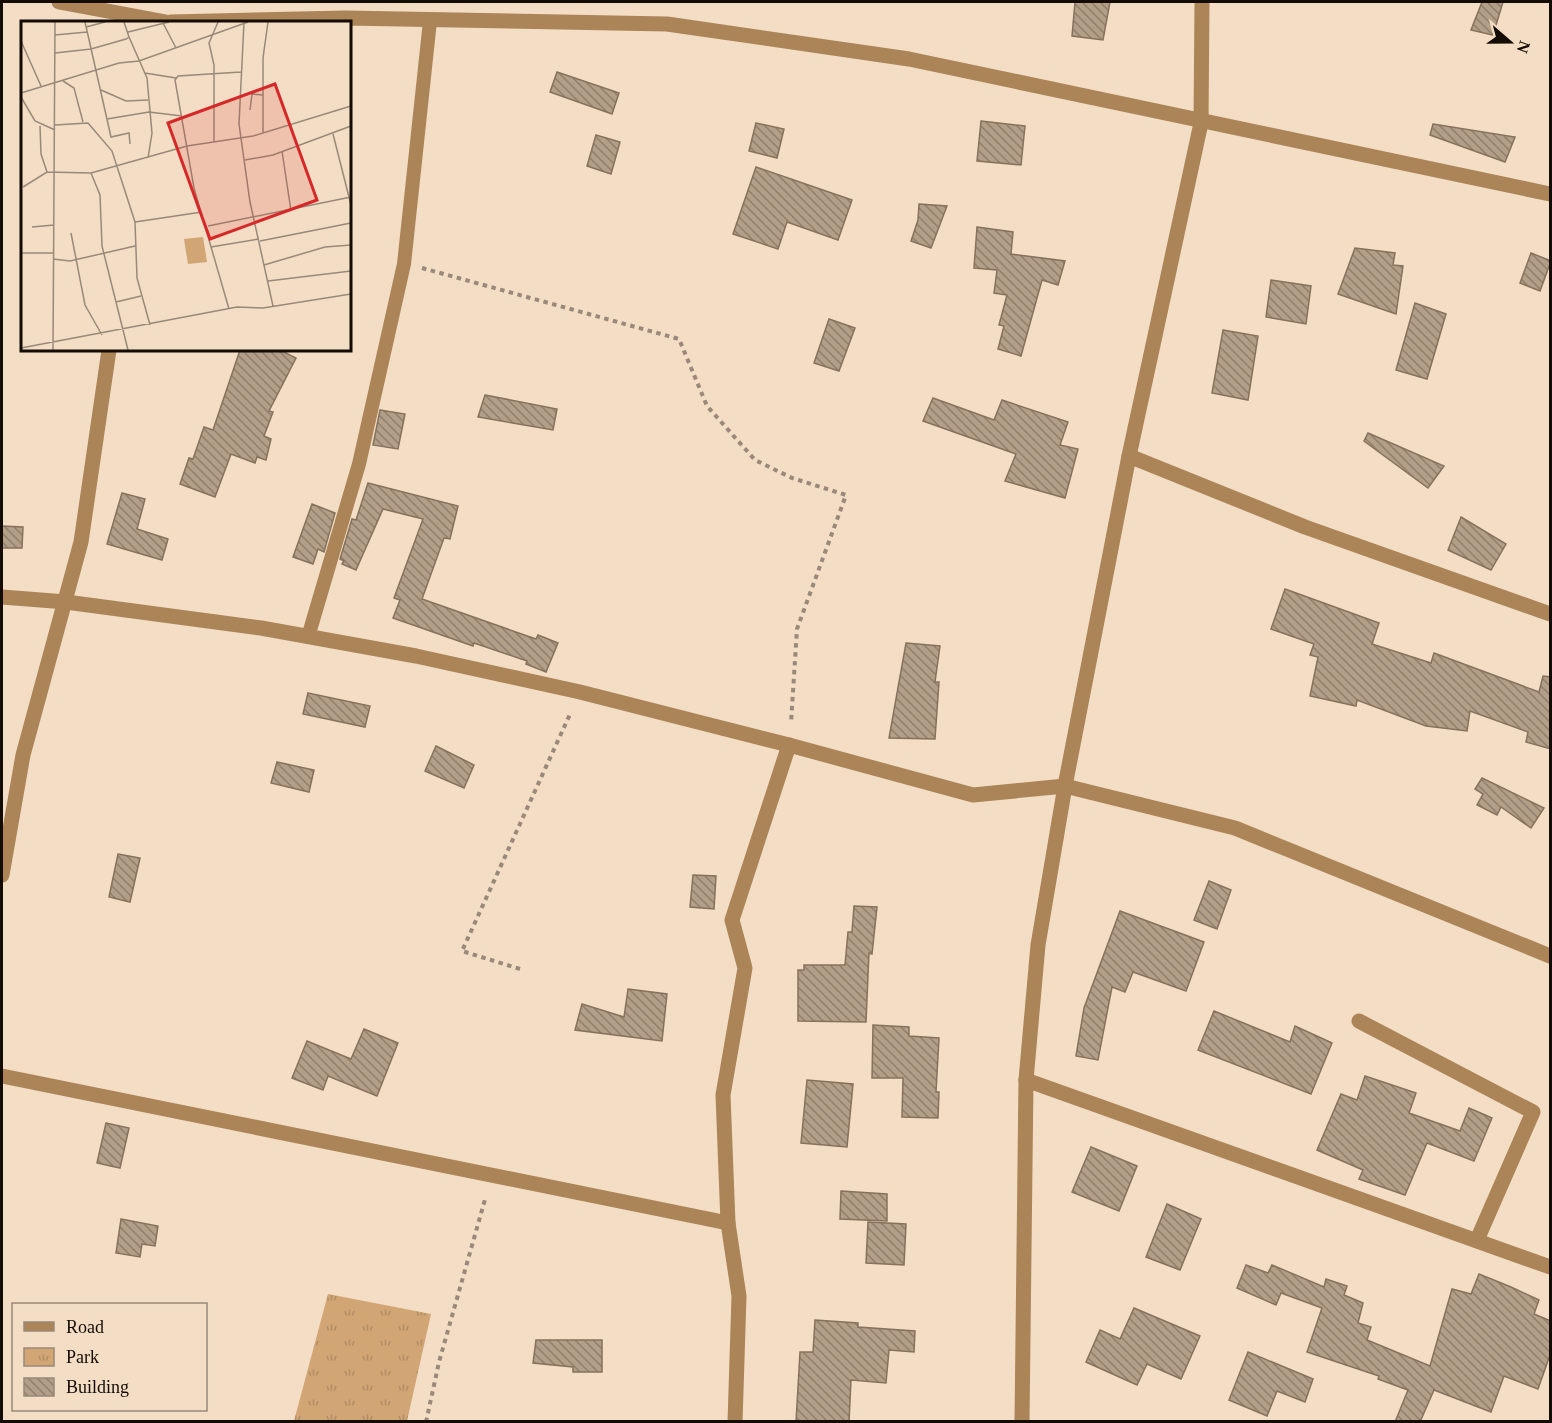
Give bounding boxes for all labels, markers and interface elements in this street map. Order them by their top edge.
north arrow [1480,12,1540,72]
inset map [21,21,351,351]
text: N [1514,39,1534,56]
legend [12,1303,207,1411]
text: Road [66,1317,104,1337]
text: Park [66,1347,99,1367]
text: Building [66,1377,129,1397]

